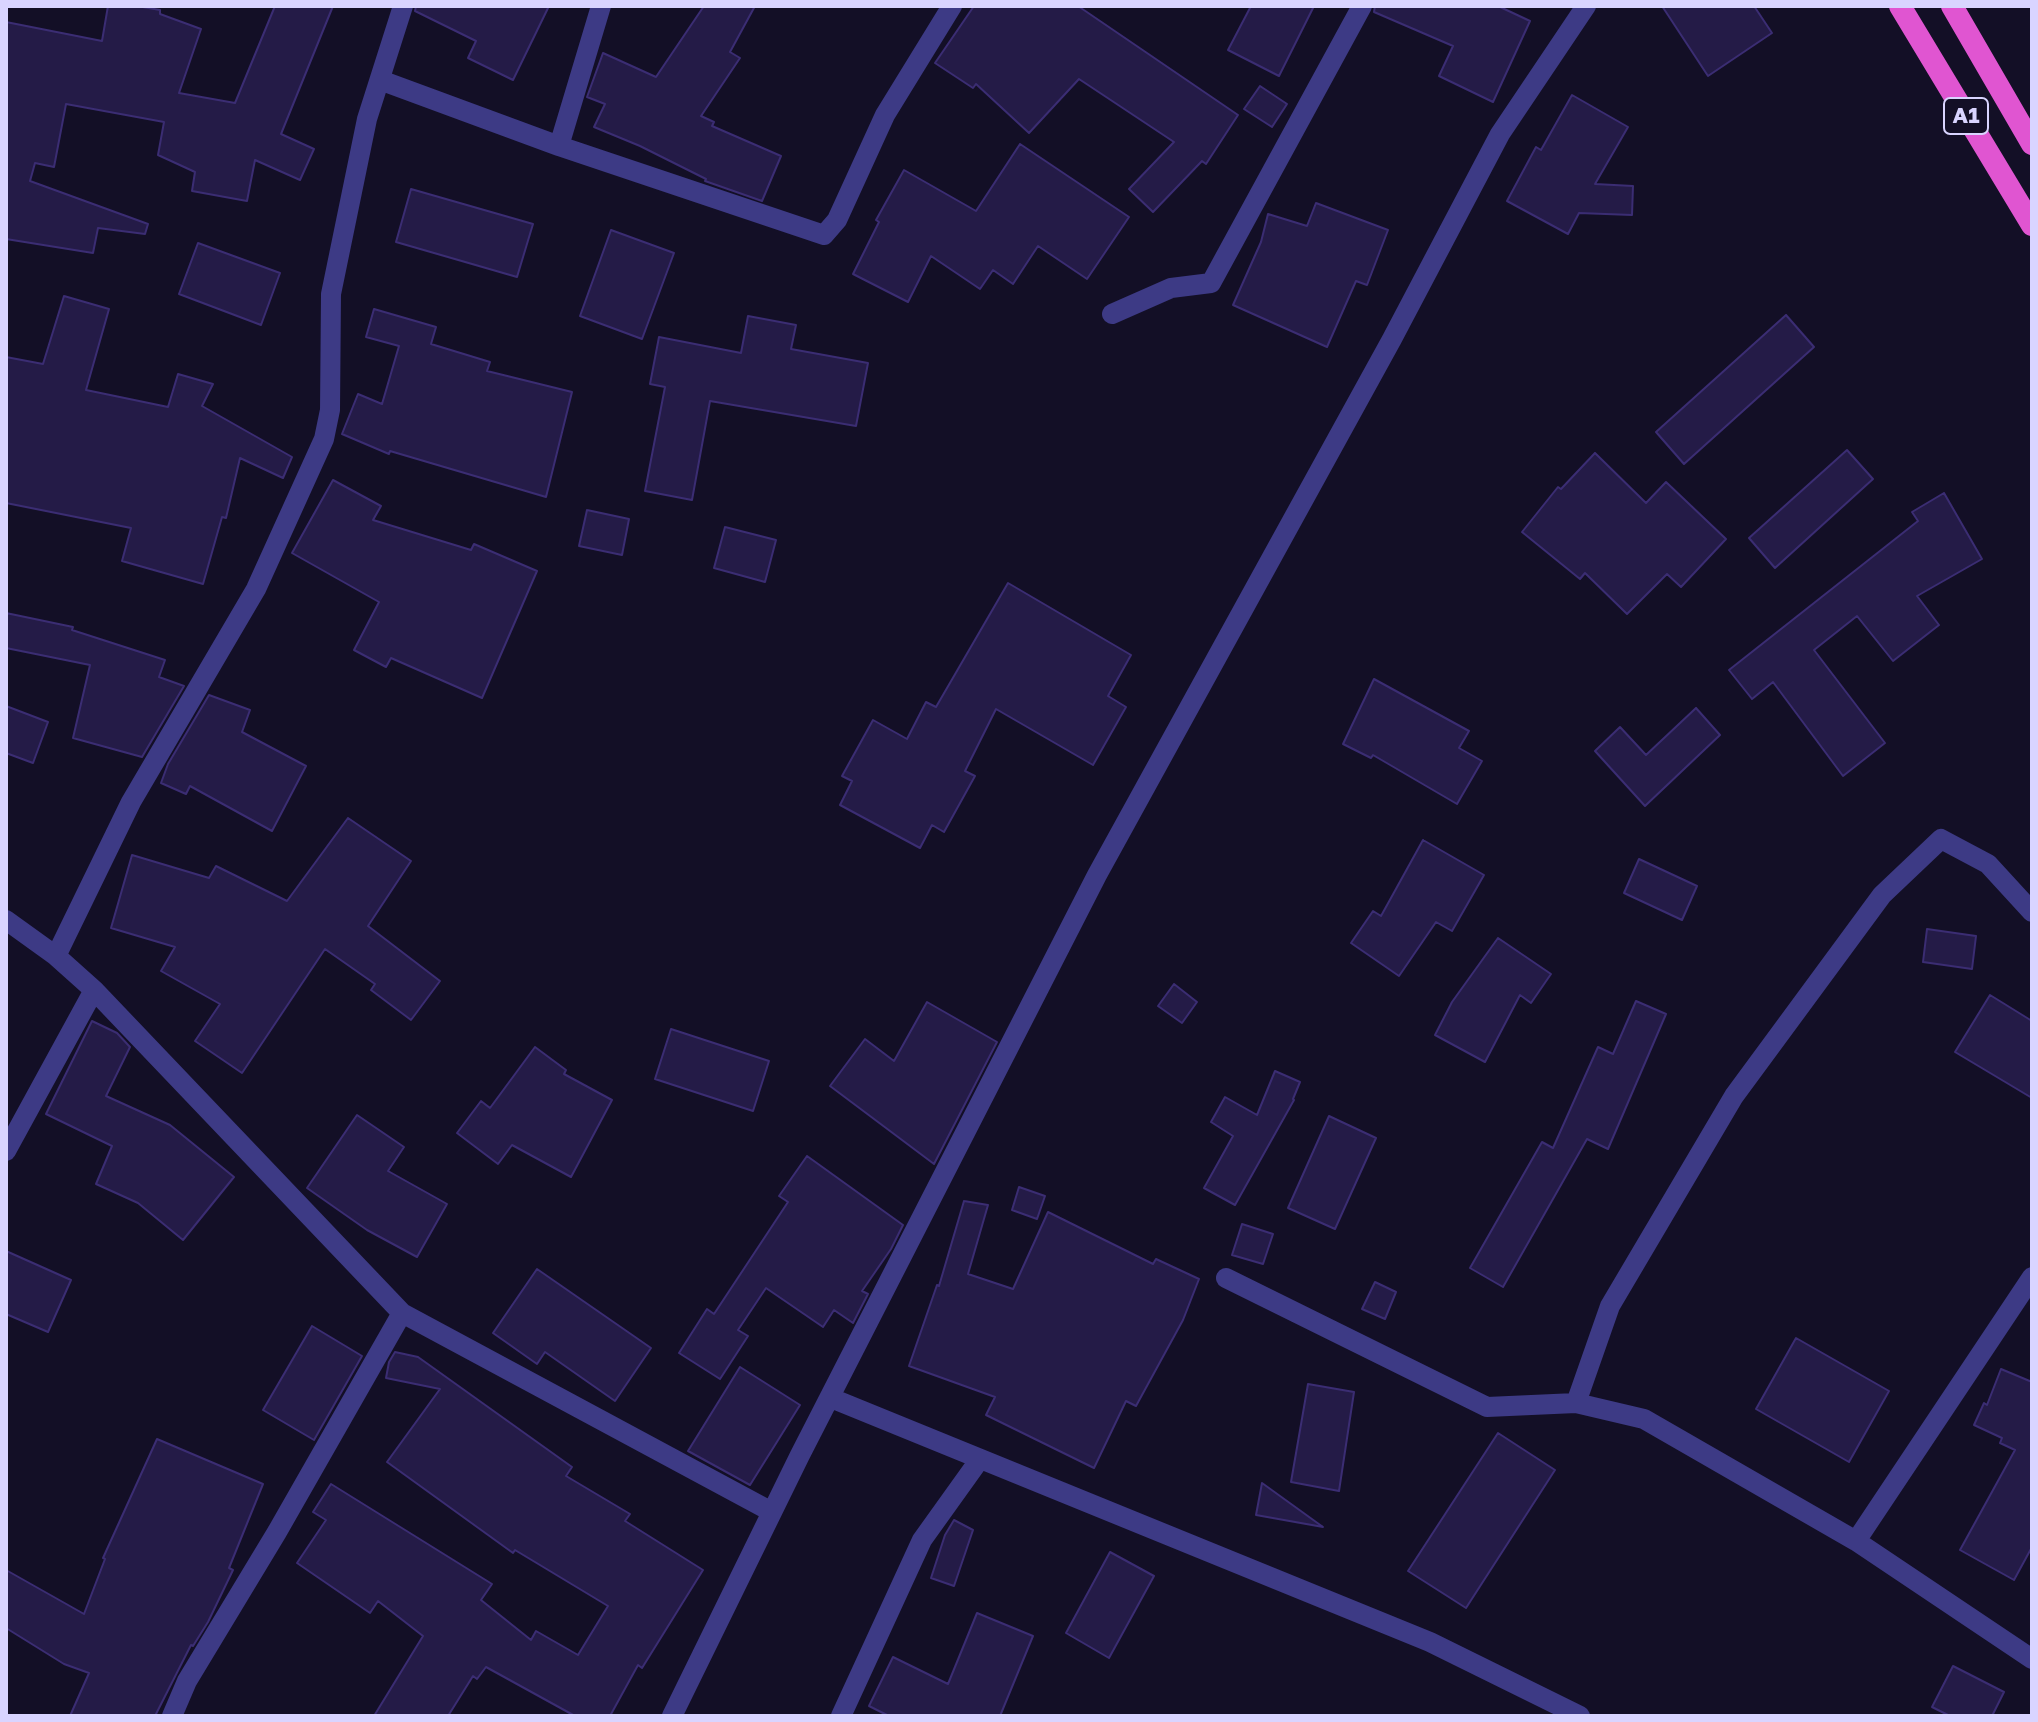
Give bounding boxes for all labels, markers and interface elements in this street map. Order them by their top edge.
road number: A1 [1944,98,1988,134]

